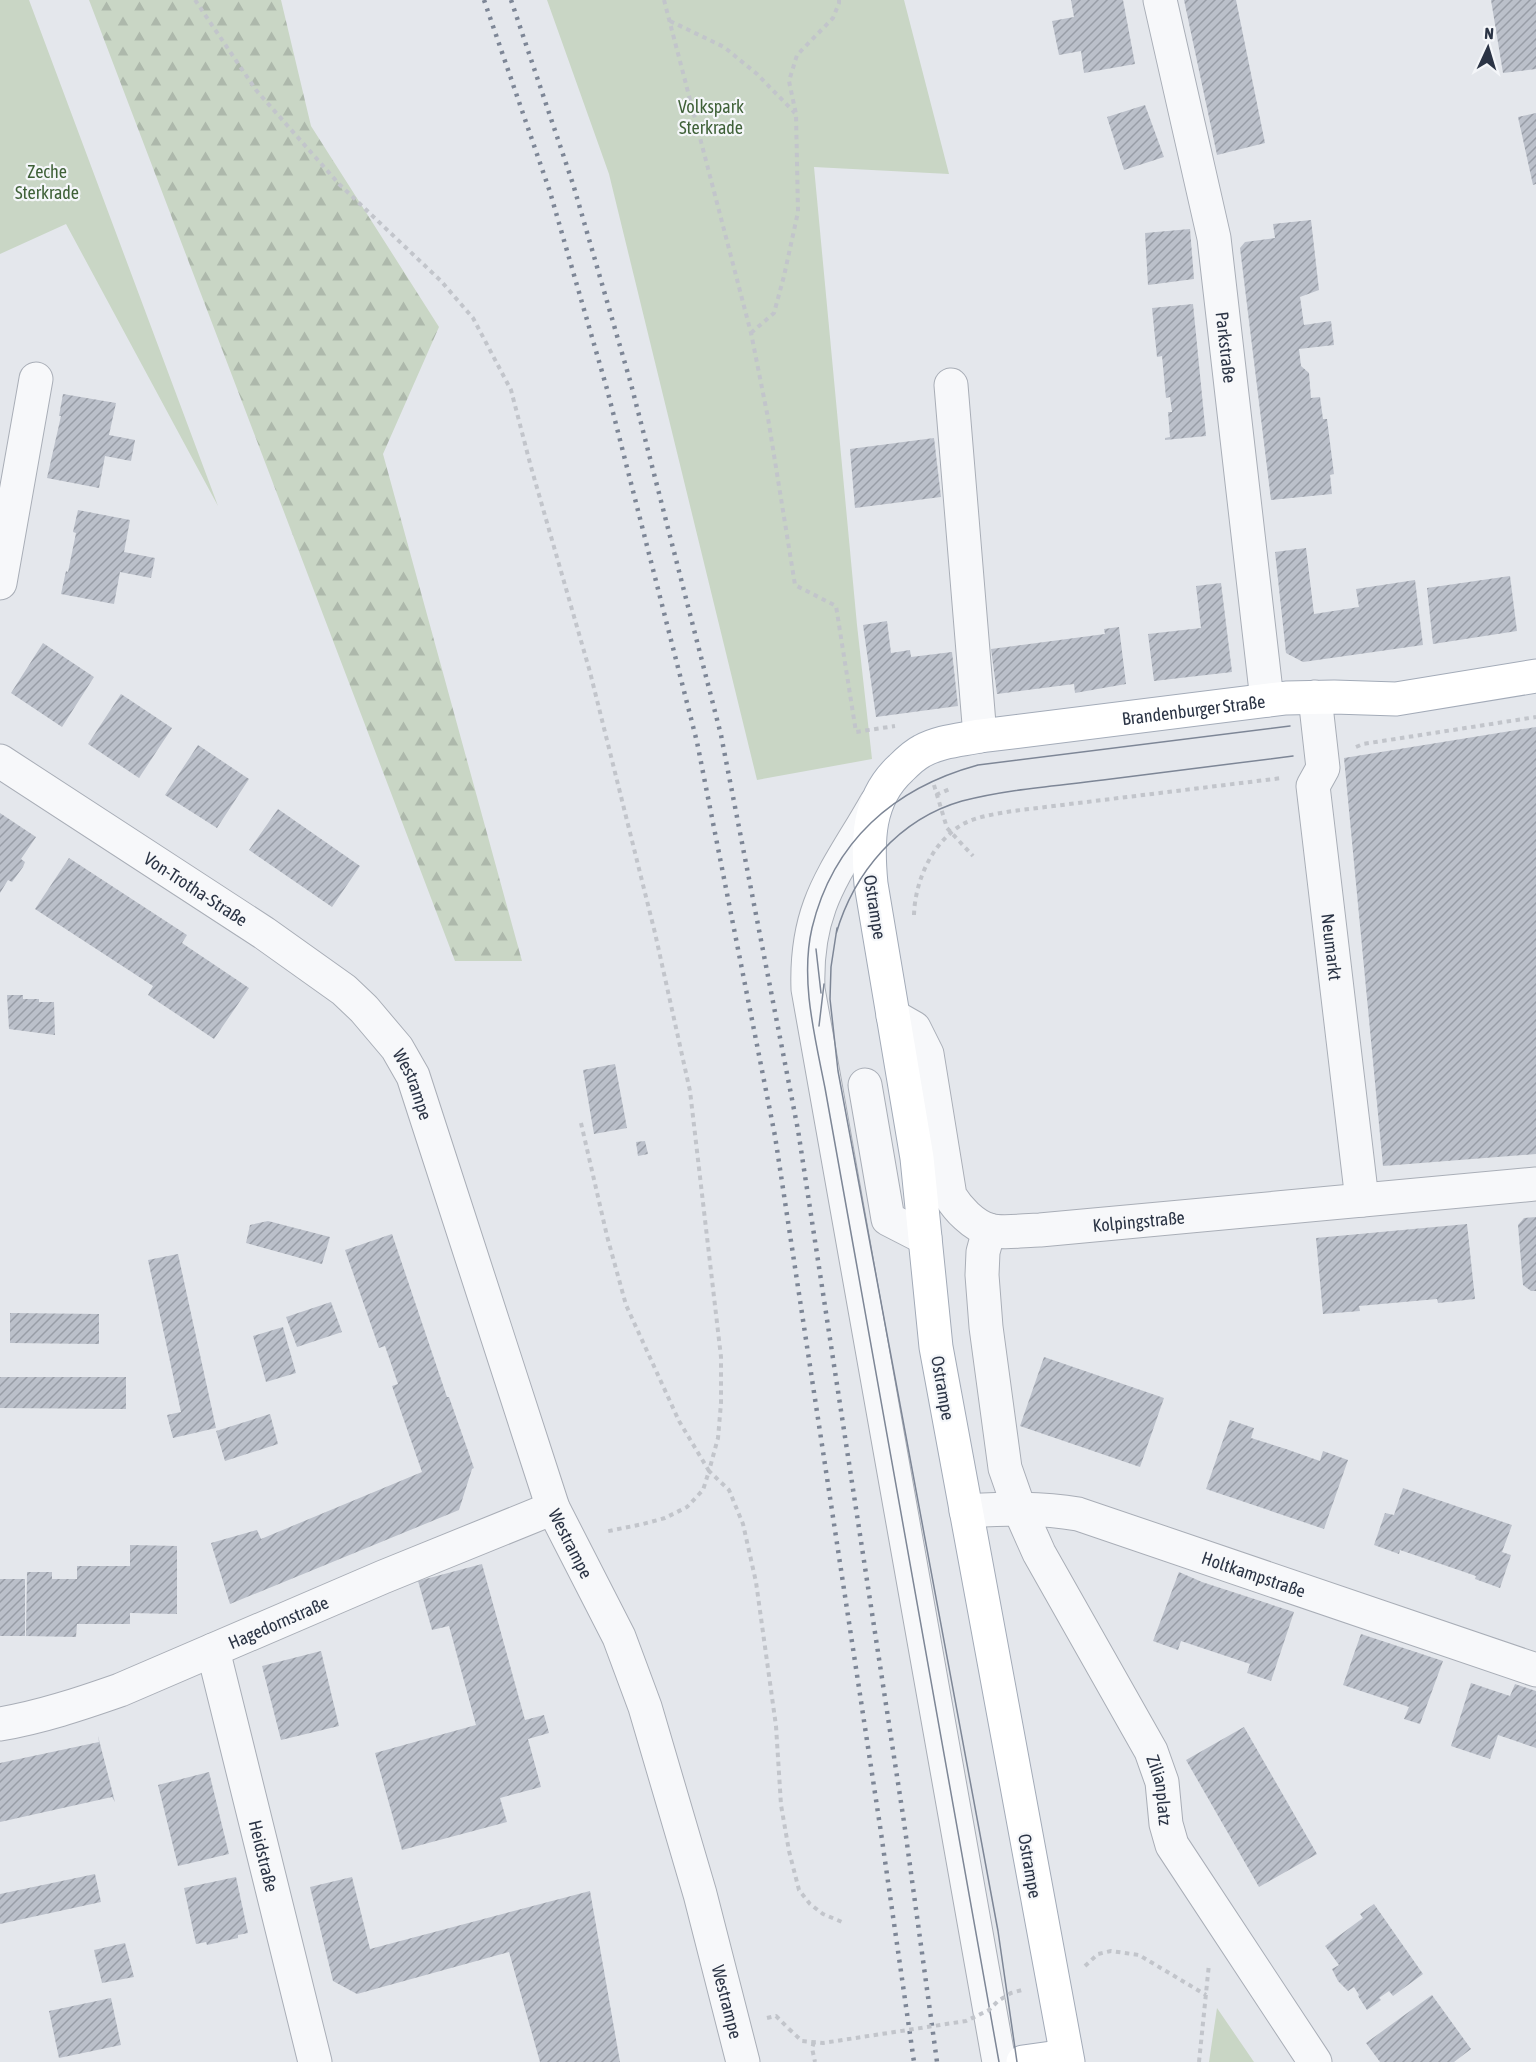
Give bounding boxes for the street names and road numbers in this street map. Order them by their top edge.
street label: Parkstraße [1212,310,1241,384]
street label: Brandenburger Straße [1121,690,1266,729]
street label: Von-Trotha-Straße [140,847,252,930]
street label: Ostrampe [860,873,890,941]
street label: Neumarkt [1318,912,1346,981]
street label: Westrampe [389,1045,437,1122]
street label: Kolpingstraße [1092,1206,1186,1236]
street label: Ostrampe [927,1354,959,1422]
street label: Westrampe [545,1505,598,1582]
street label: Holtkampstraße [1199,1546,1308,1601]
street label: Hagedornstraße [225,1591,331,1653]
street label: Zilianplatz [1143,1752,1177,1827]
street label: Heidstraße [245,1818,283,1894]
street label: Ostrampe [1014,1832,1046,1900]
street label: Westrampe [708,1963,747,2041]

